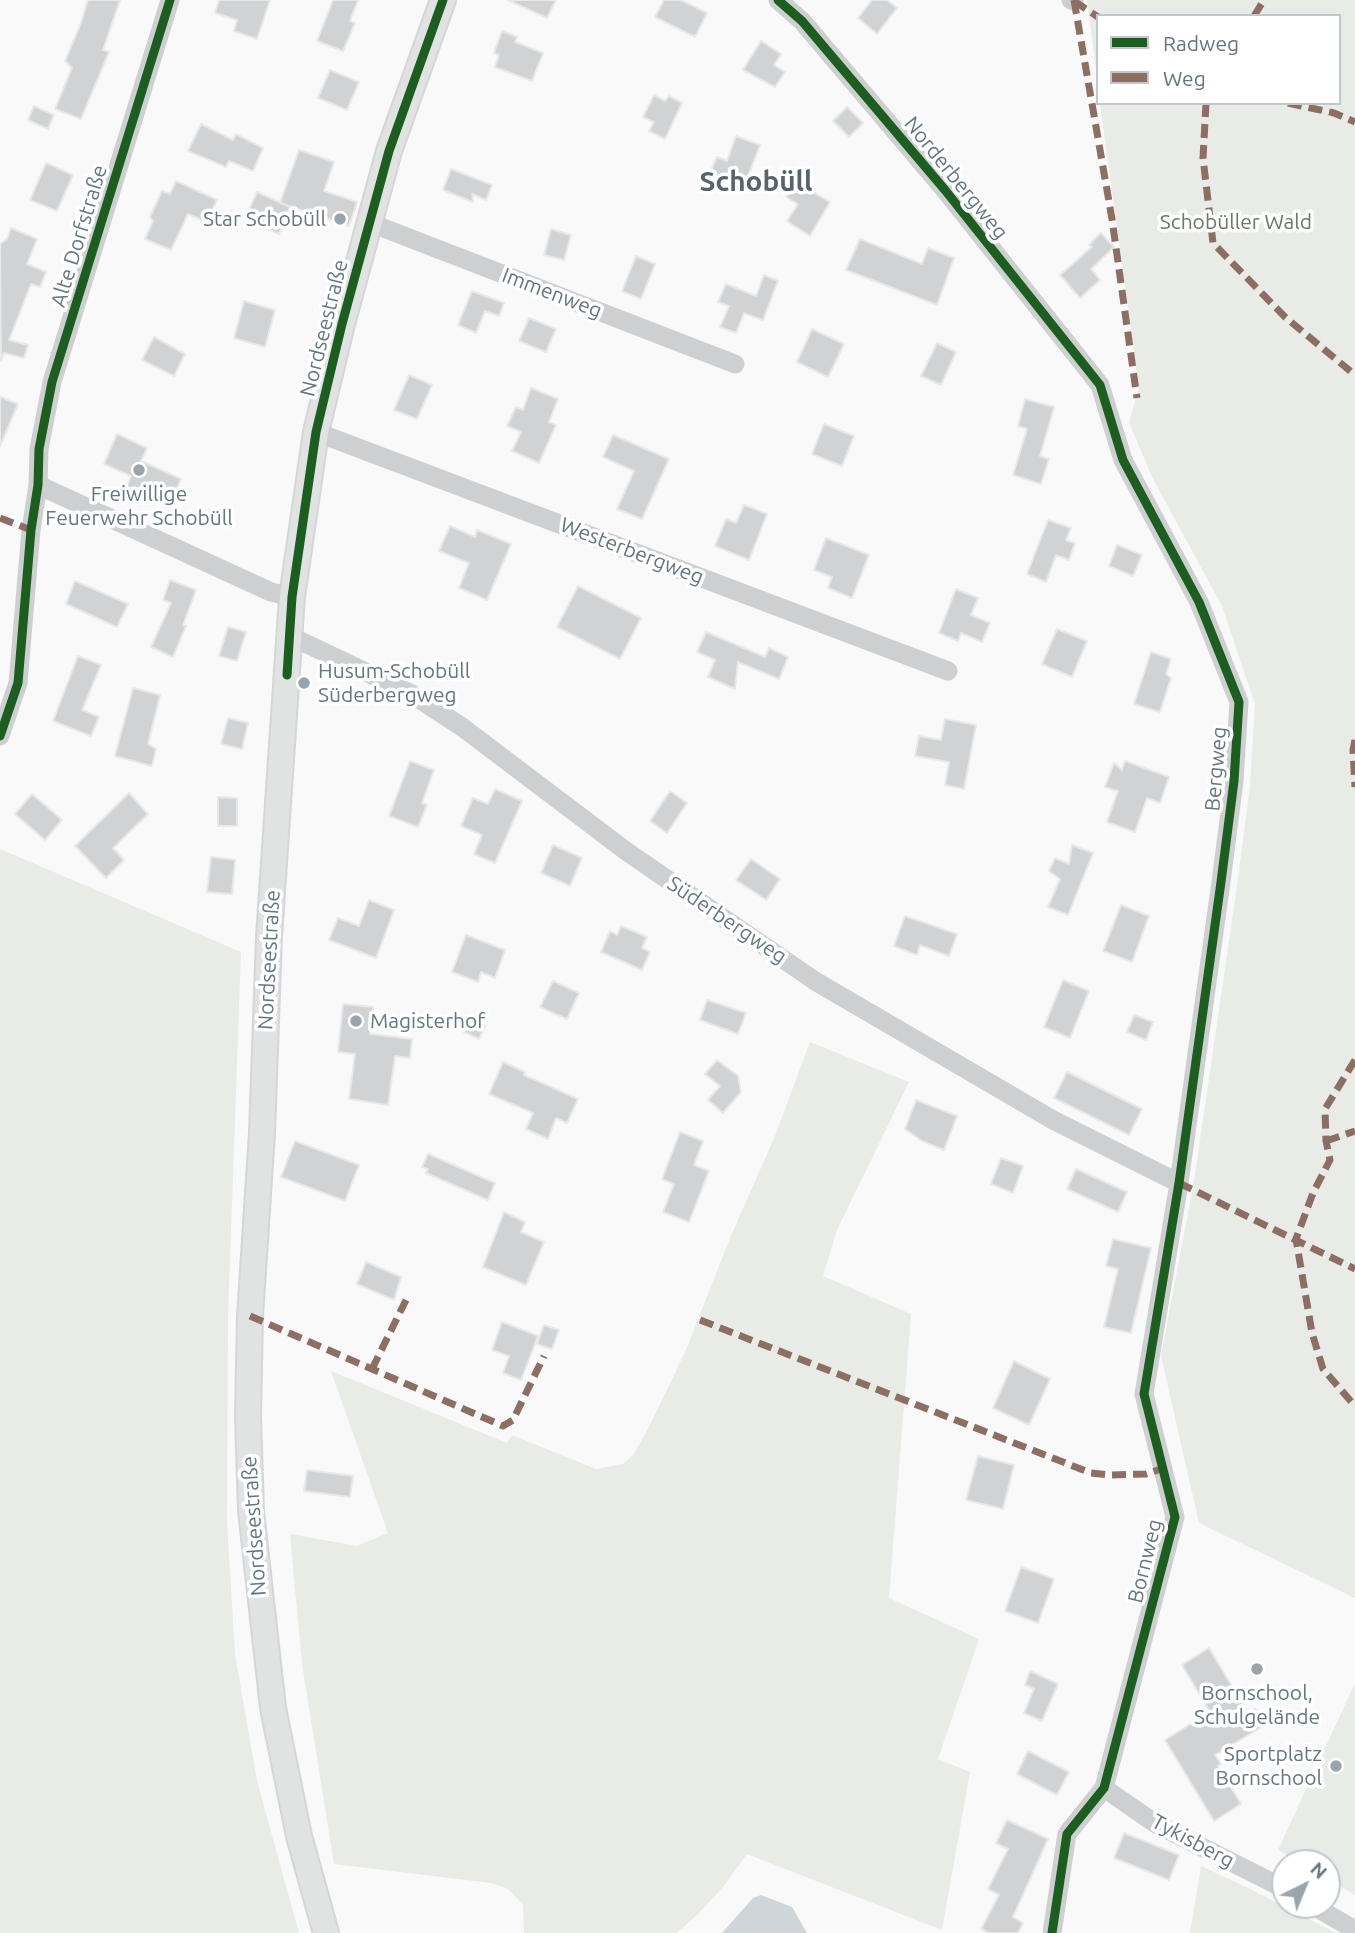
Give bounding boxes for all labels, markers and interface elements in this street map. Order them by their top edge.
legend [1096,14,1341,105]
text: Radweg [1163,31,1239,55]
text: Weg [1163,66,1206,90]
street label: Norderbergweg [899,111,1013,245]
street label: Alte Dorfstraße [45,162,113,310]
district label: Schobüll [699,165,813,199]
place label: Star Schobüll [203,206,326,232]
park label: Schobüller Wald [1160,209,1312,235]
marker: Star Schobüll [332,211,348,227]
street label: Nordseestraße [295,257,353,399]
street label: Immenweg [498,262,606,324]
marker: Freiwillige Feuerwehr Schobüll [131,462,147,478]
place label: Freiwillige Feuerwehr Schobüll [45,481,233,531]
street label: Westerbergweg [557,512,707,590]
place label: Husum-Schobüll Süderbergweg [318,658,470,708]
marker: Husum-Schobüll Süderbergweg [296,675,312,691]
street label: Bergweg [1200,726,1232,812]
street label: Süderbergweg [662,871,792,969]
street label: Nordseestraße [253,889,285,1031]
place label: Magisterhof [370,1008,485,1034]
marker: Magisterhof [348,1013,364,1029]
street label: Nordseestraße [237,1455,271,1597]
street label: Bornweg [1122,1516,1168,1606]
marker: Bornschool, Schulgelände [1249,1661,1265,1677]
place label: Bornschool, Schulgelände [1194,1680,1320,1730]
place label: Sportplatz Bornschool [1215,1741,1322,1791]
marker: Sportplatz Bornschool [1328,1758,1344,1774]
street label: Tykisberg [1147,1809,1239,1873]
north arrow [1271,1849,1341,1919]
text: N [1306,1857,1332,1883]

